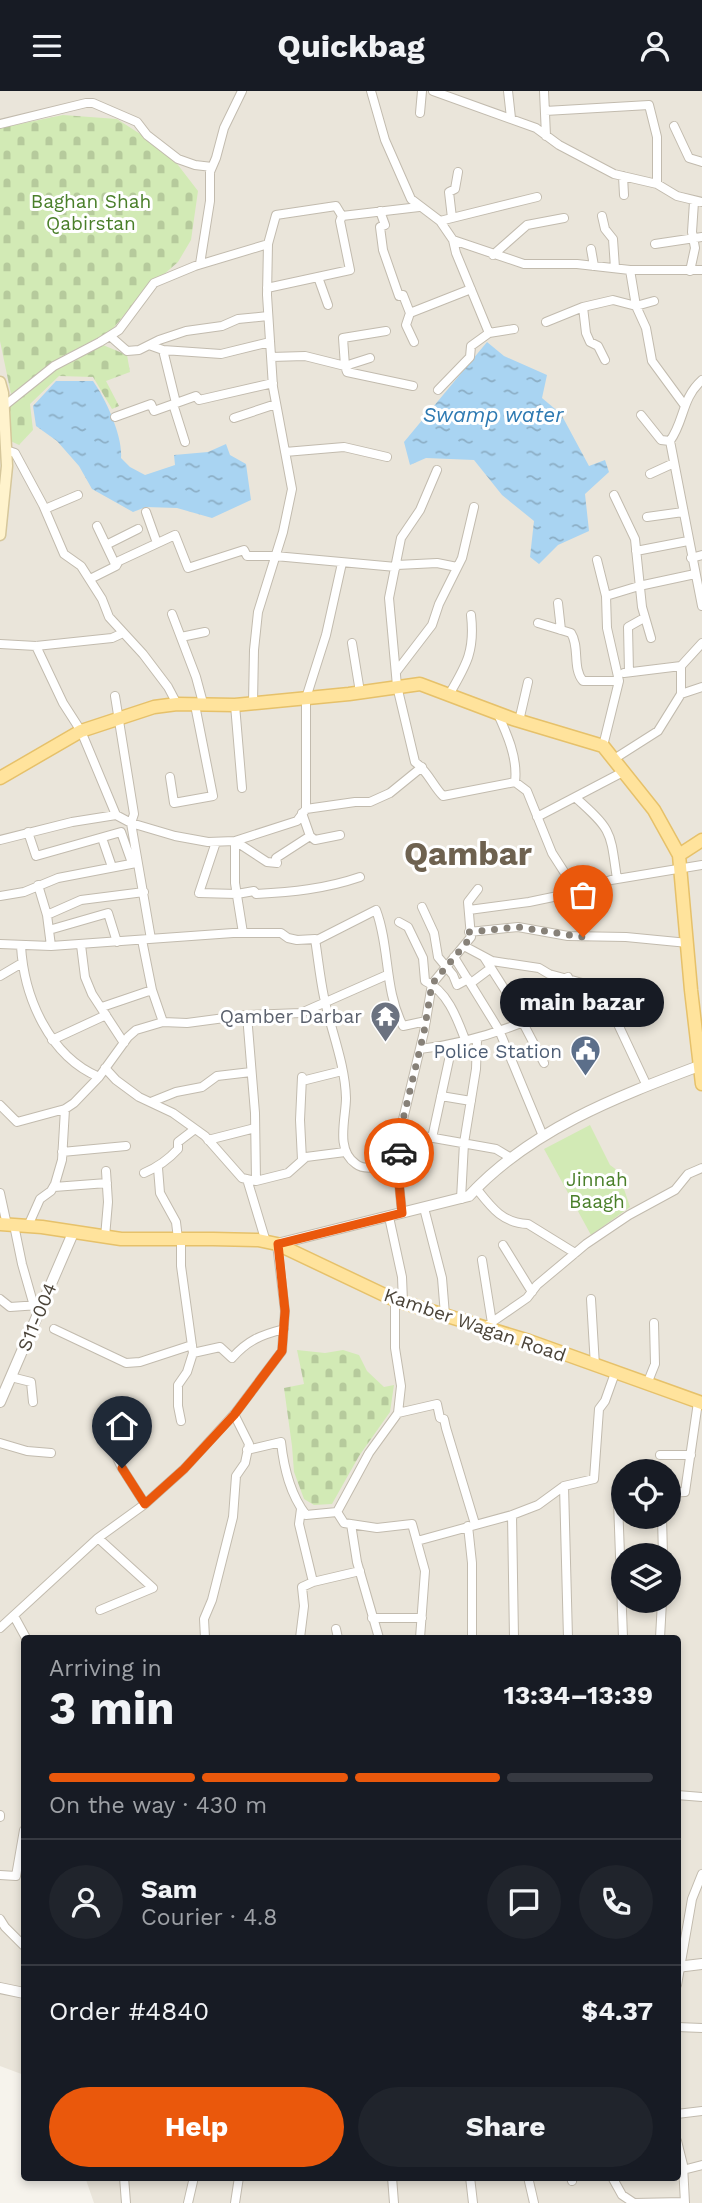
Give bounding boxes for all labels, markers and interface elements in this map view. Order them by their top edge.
icon: menu [28,27,66,65]
text: Quickbag [277,27,425,65]
icon: person [636,27,674,65]
park label: Baghan Shah Qabirstan [31,190,151,235]
water label: Swamp water [423,402,564,427]
district label: Qambar [404,834,532,873]
pin [553,865,613,937]
icon: bag [564,876,602,914]
callout: main bazar [501,979,665,1028]
text: main bazar [519,989,645,1016]
temple icon: Qamber Darbar [368,999,402,1043]
place label: Qamber Darbar [220,1005,362,1028]
public building icon: Police Station [568,1034,602,1078]
place label: Police Station [434,1040,562,1063]
courier [364,1118,434,1188]
icon: car [380,1134,418,1172]
park label: Jinnah Baagh [566,1168,628,1213]
street label: S11-004 [12,1279,62,1355]
street label: Kamber Wagan Road [381,1283,569,1367]
pin [92,1396,152,1468]
icon: home [103,1407,141,1445]
map controls [611,1459,681,1613]
button: locate [611,1459,681,1529]
button: layers [611,1543,681,1613]
text: Arriving in [49,1655,162,1682]
text: 13:34–13:39 [503,1680,653,1710]
text: 3 min [49,1681,175,1735]
text: On the way · 430 m [49,1792,267,1819]
button: person [49,1865,123,1939]
button: chat [487,1865,561,1939]
button: phone [579,1865,653,1939]
text: Sam [141,1874,197,1904]
text: Courier · 4.8 [141,1904,277,1931]
text: Order #4840 [49,1996,209,2026]
text: $4.37 [582,1996,653,2026]
button: Help [49,2087,344,2167]
button: Share [358,2087,653,2167]

